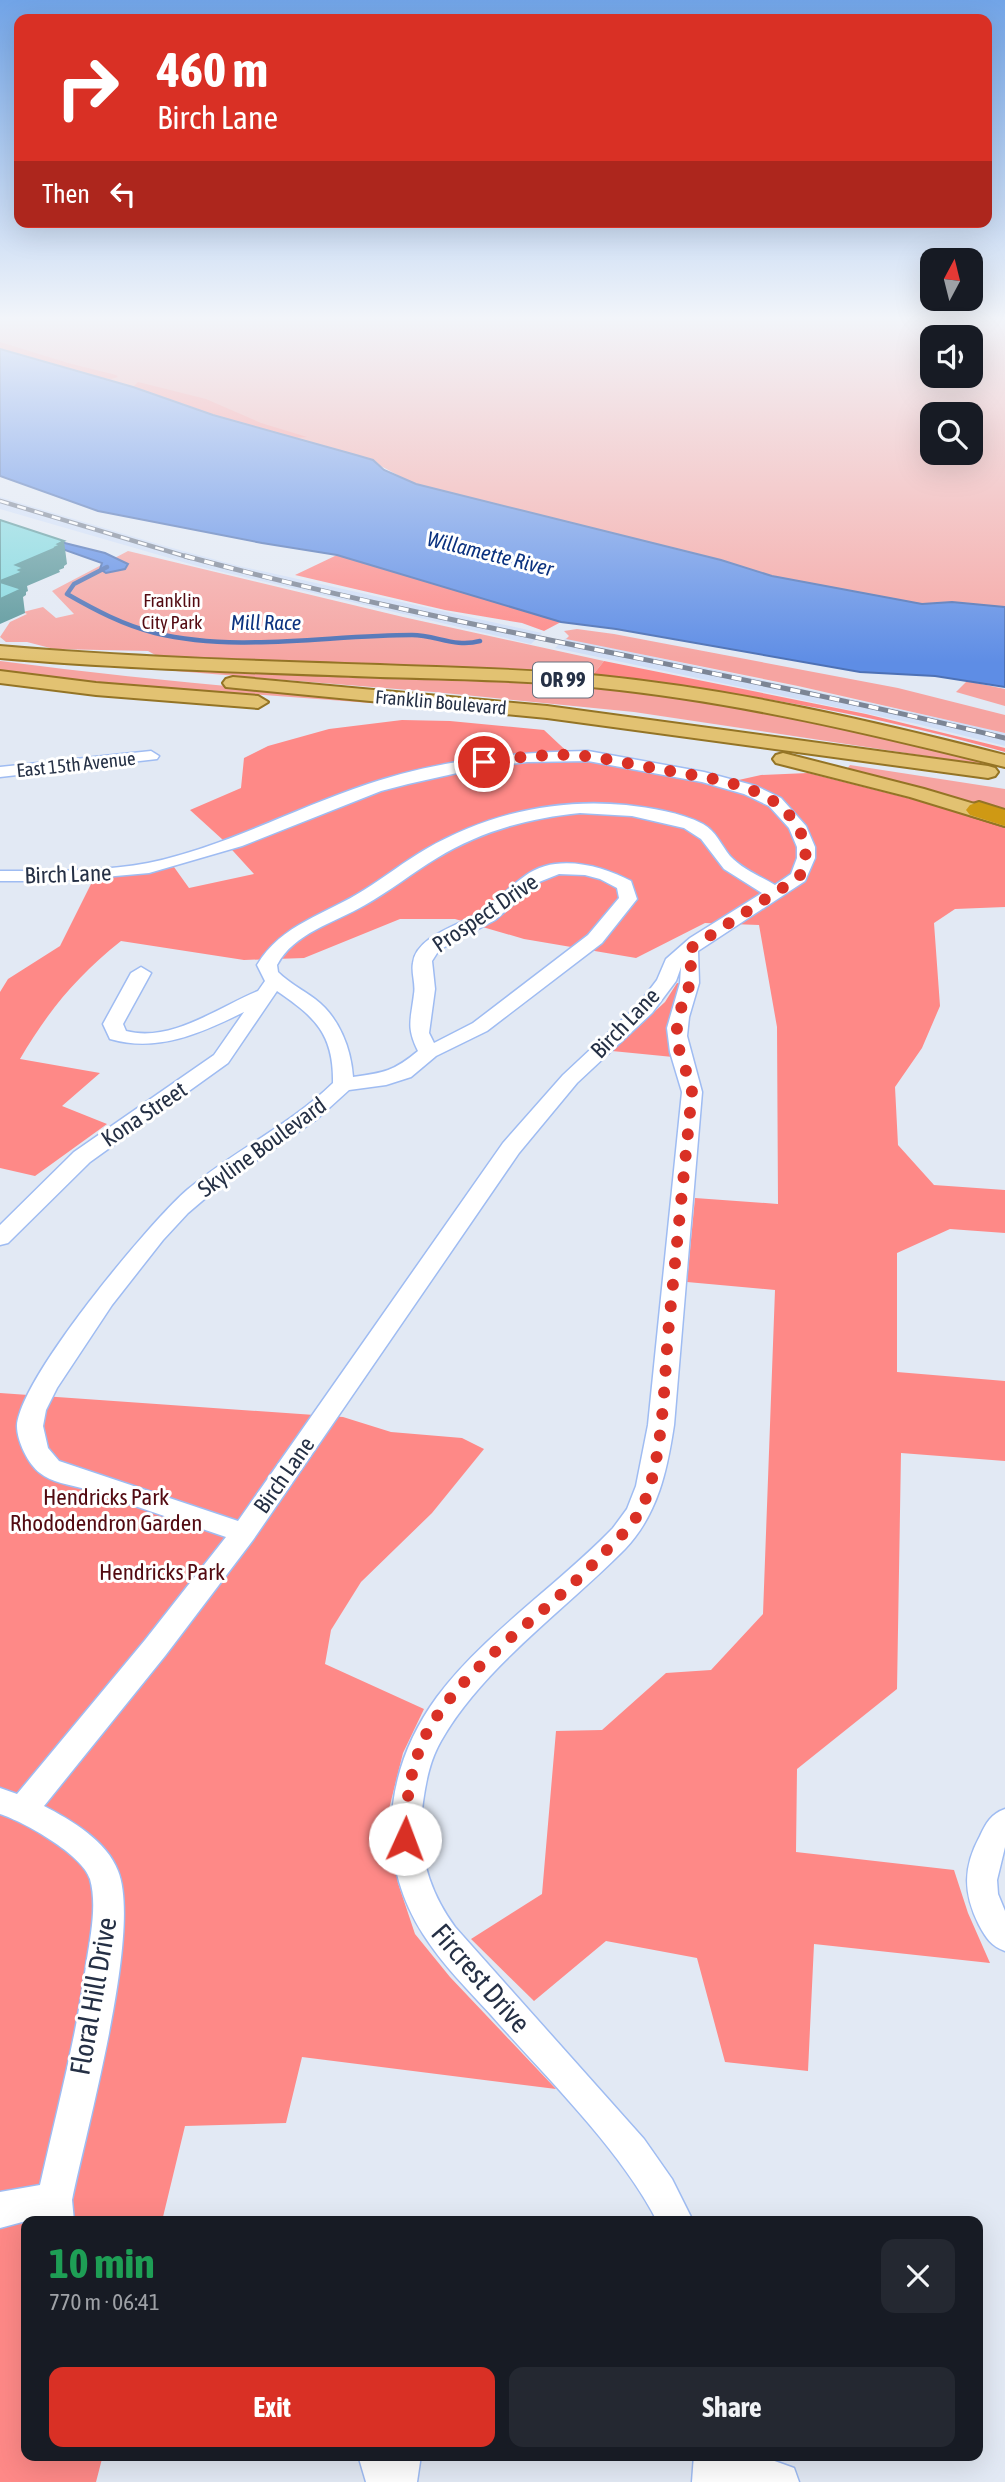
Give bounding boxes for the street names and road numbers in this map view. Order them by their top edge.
road number: OR 99 [533,662,593,698]
street label: Franklin Boulevard [374,685,508,719]
street label: East 15th Avenue [15,747,137,781]
street label: Birch Lane [24,859,112,889]
street label: Prospect Drive [428,868,542,958]
street label: Birch Lane [585,983,665,1063]
street label: Kona Street [96,1076,192,1152]
street label: Skyline Boulevard [193,1092,331,1202]
street label: Birch Lane [248,1432,320,1518]
street label: Floral Hill Drive [63,1915,123,2077]
street label: Fircrest Drive [425,1917,537,2039]

